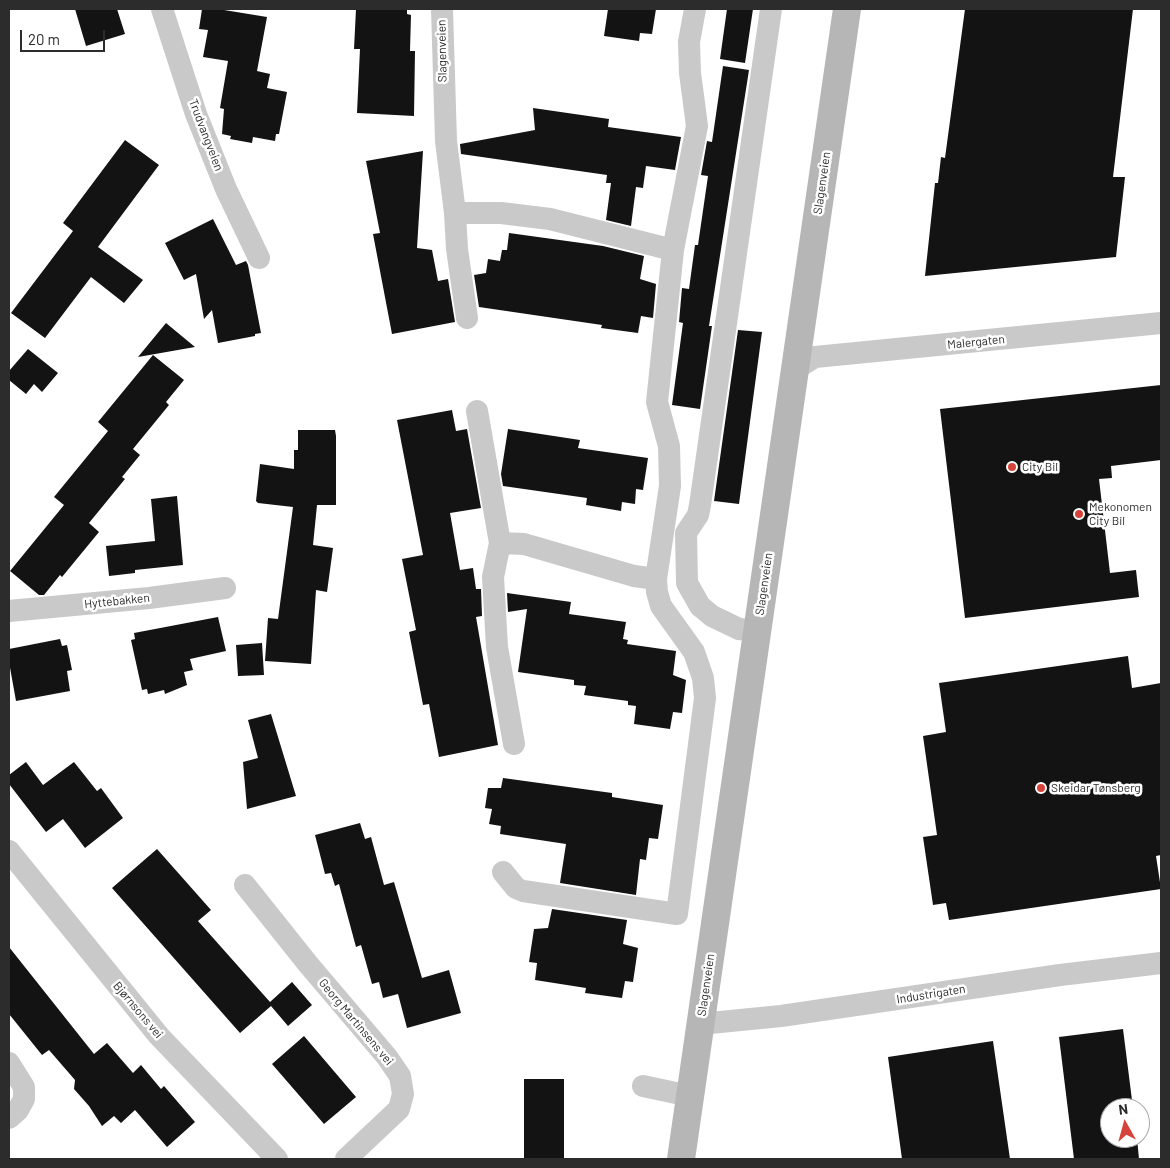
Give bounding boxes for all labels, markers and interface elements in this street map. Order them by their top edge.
street label: Slagenveien [434,19,450,83]
scale bar [22,20,108,52]
text: 20 m [28,30,60,48]
street label: Trudvangveien [186,97,226,173]
street label: Slagenveien [810,151,834,215]
street label: Malergaten [947,332,1005,352]
place label: City Bil [1022,460,1058,474]
marker: City Bil [1006,461,1018,473]
place label: Mekonomen City Bil [1089,500,1152,528]
marker: Mekonomen City Bil [1073,508,1085,520]
street label: Slagenveien [752,552,776,616]
street label: Hyttebakken [84,590,150,612]
place label: Skeidar Tønsberg [1051,781,1141,795]
marker: Skeidar Tønsberg [1035,782,1047,794]
street label: Slagenveien [694,953,718,1017]
street label: Georg Martinsens vei [316,976,396,1068]
street label: Bjørnsons vei [110,979,166,1041]
street label: Industrigaten [896,981,966,1007]
north arrow [1100,1098,1150,1148]
text: N [1118,1100,1129,1118]

